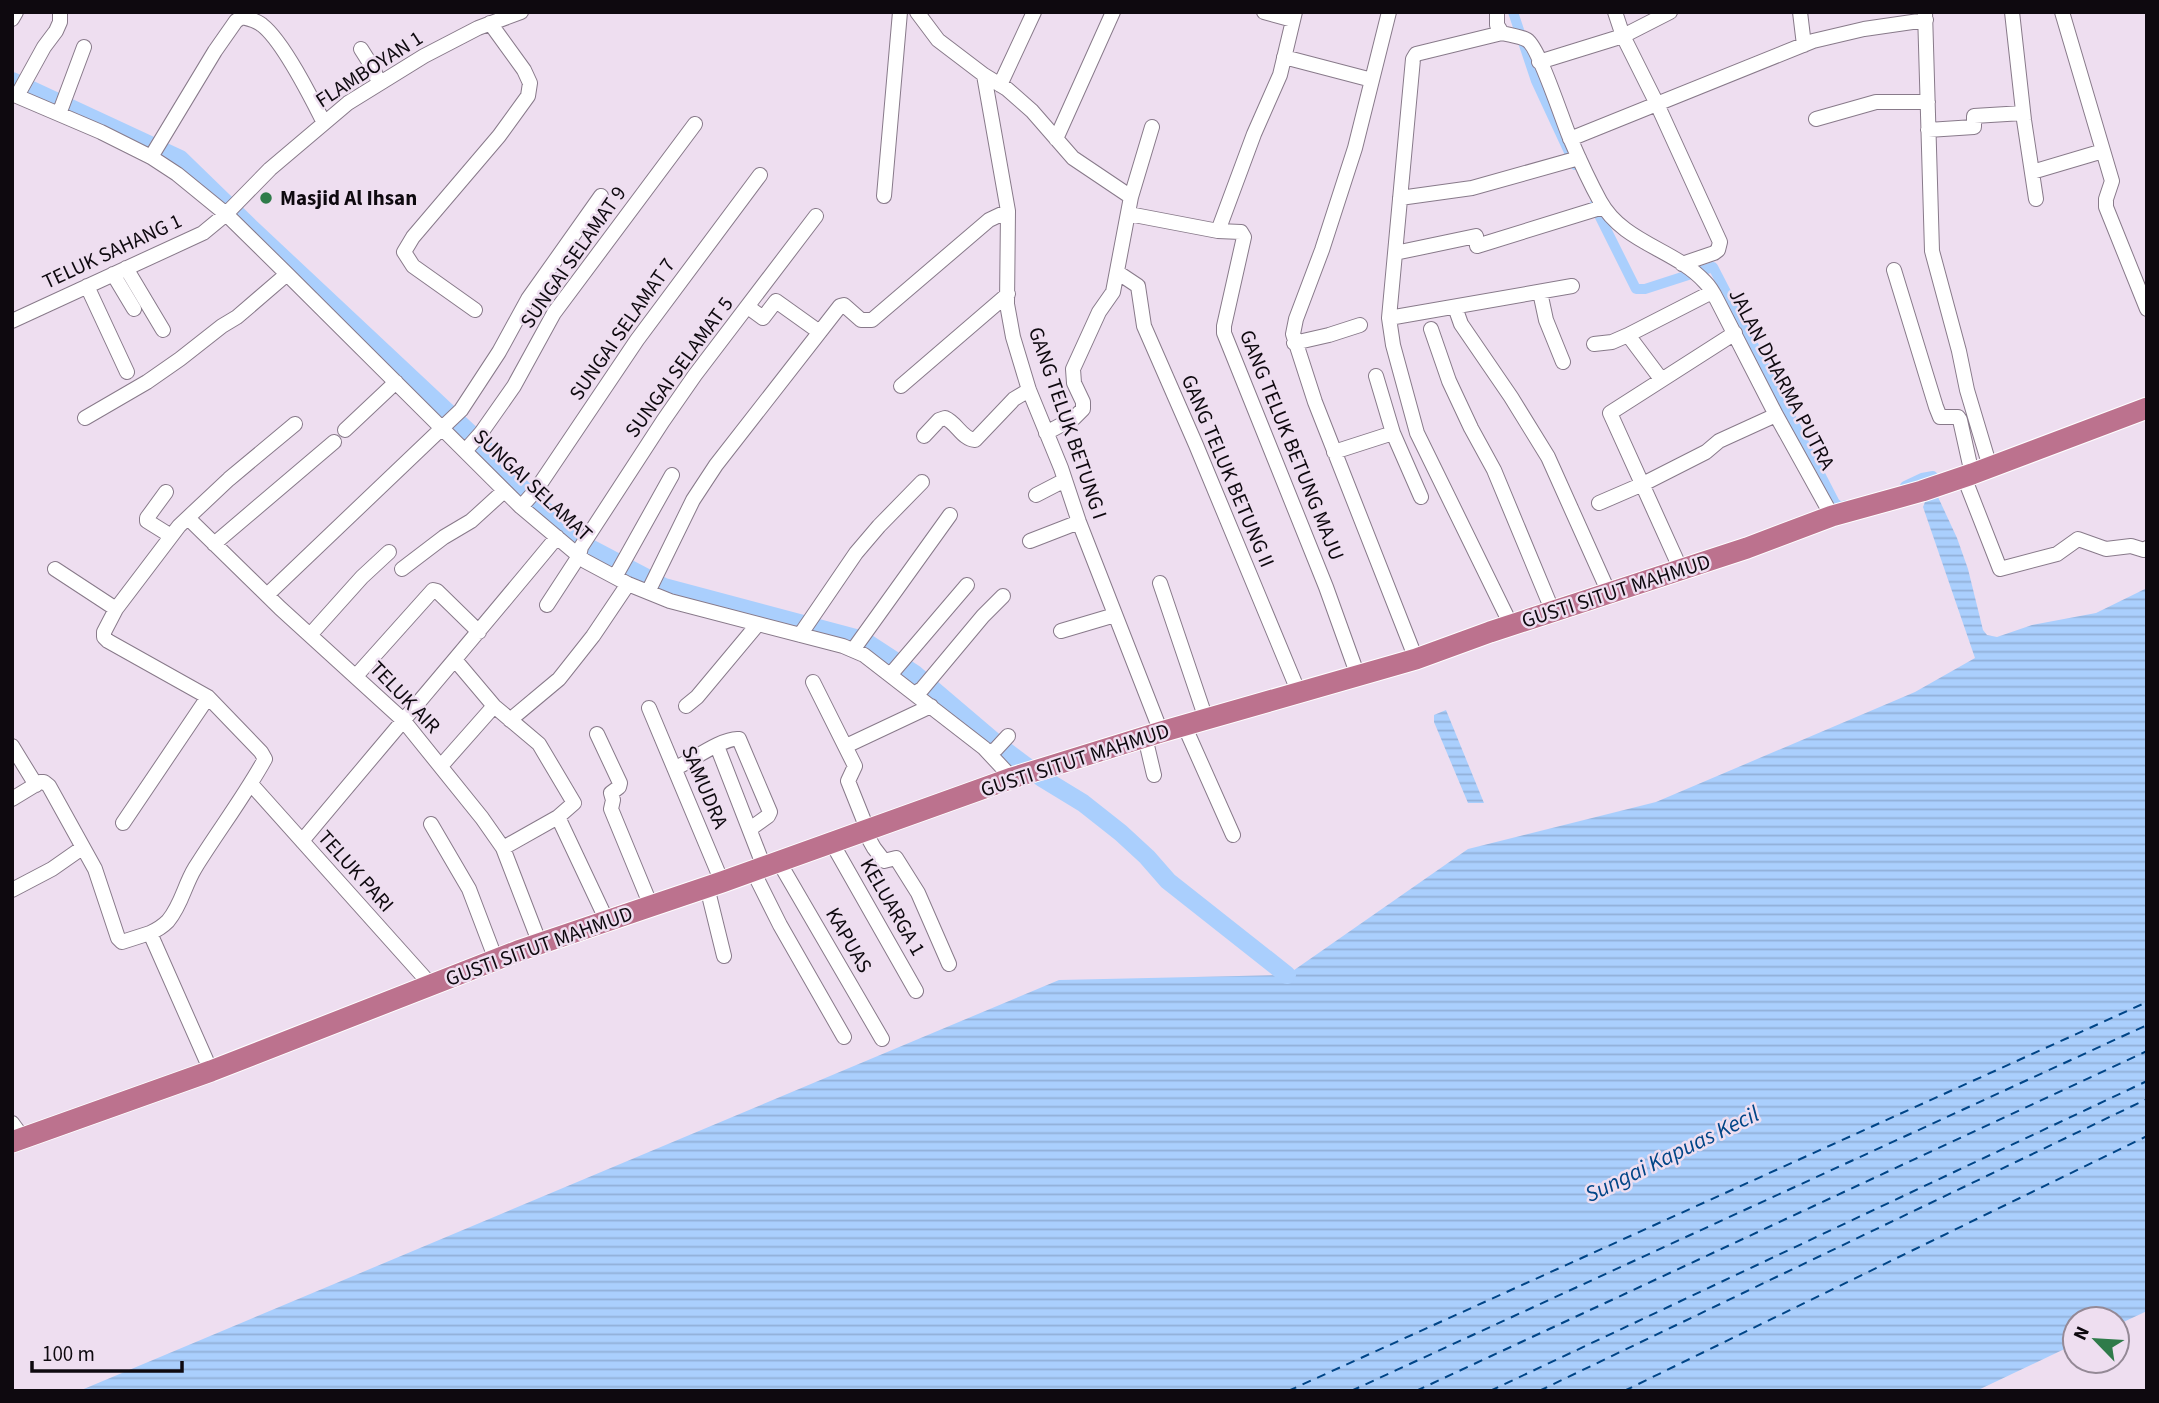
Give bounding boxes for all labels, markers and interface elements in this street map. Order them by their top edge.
street label: FLAMBOYAN 1 [309,23,429,115]
street label: SUNGAI SELAMAT 9 [513,180,633,334]
place label: Masjid Al Ihsan [280,183,417,213]
marker: Masjid Al Ihsan [258,190,274,206]
street label: TELUK SAHANG 1 [37,206,187,296]
street label: SUNGAI SELAMAT 7 [562,252,682,406]
street label: JALAN DHARMA PUTRA [1721,283,1843,476]
street label: SUNGAI SELAMAT 5 [618,290,740,444]
street label: GANG TELUK BETUNG I [1021,323,1115,523]
street label: GANG TELUK BETUNG MAJU [1232,325,1352,565]
street label: GANG TELUK BETUNG II [1174,370,1282,572]
street label: SUNGAI SELAMAT [467,422,599,548]
street label: GUSTI SITUT MAHMUD [1518,546,1714,636]
street label: TELUK AIR [363,654,447,740]
street label: GUSTI SITUT MAHMUD [977,715,1173,805]
street label: SAMUDRA [674,741,736,834]
street label: TELUK PARI [311,823,401,919]
street label: KELUARGA 1 [853,853,933,961]
street label: GUSTI SITUT MAHMUD [441,898,637,994]
street label: KAPUAS [818,902,880,978]
water label: Sungai Kapuas Kecil [1579,1097,1765,1211]
north arrow [2061,1305,2131,1375]
text: N [2067,1322,2097,1345]
scale bar [32,1330,182,1374]
text: 100 m [42,1339,95,1369]

